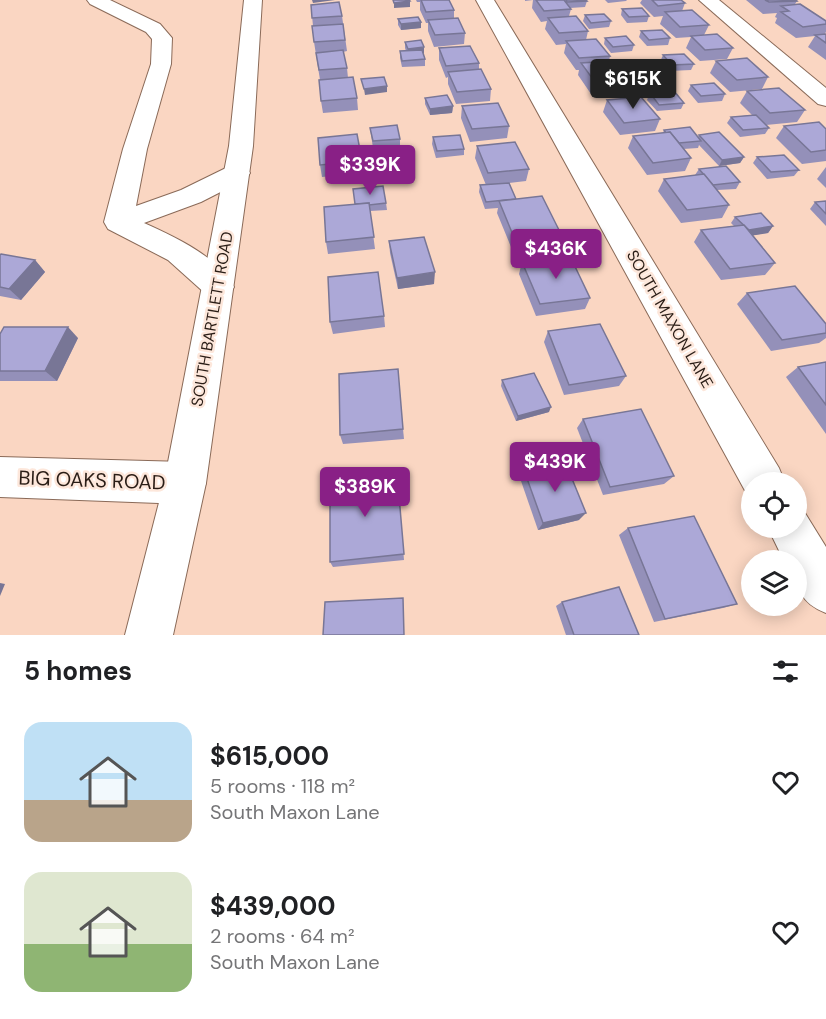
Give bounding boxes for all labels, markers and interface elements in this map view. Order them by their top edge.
pin: $615K [591,59,675,110]
text: $615K [604,65,662,91]
pin: $339K [328,145,412,196]
text: $339K [339,151,401,177]
pin: $436K [514,229,598,280]
street label: SOUTH BARTLETT ROAD [186,230,238,408]
text: $436K [525,235,587,261]
street label: SOUTH MAXON LANE [622,246,718,392]
pin: $439K [513,442,597,493]
text: $439K [524,448,586,474]
street label: BIG OAKS ROAD [18,464,166,496]
pin: $389K [323,467,407,518]
map controls [741,472,807,616]
button: locate [741,472,807,538]
text: $389K [334,473,396,499]
button: layers [741,550,807,616]
text: 5 homes [24,654,132,688]
icon: filters [769,655,802,688]
text: $615,000 [210,739,329,773]
icon: home [72,746,144,818]
icon: heart [769,766,802,799]
text: 5 rooms · 118 m² [210,773,355,799]
text: South Maxon Lane [210,799,380,825]
text: $439,000 [210,889,335,923]
icon: home [72,896,144,968]
icon: heart [769,916,802,949]
text: 2 rooms · 64 m² [210,923,354,949]
text: South Maxon Lane [210,949,380,975]

